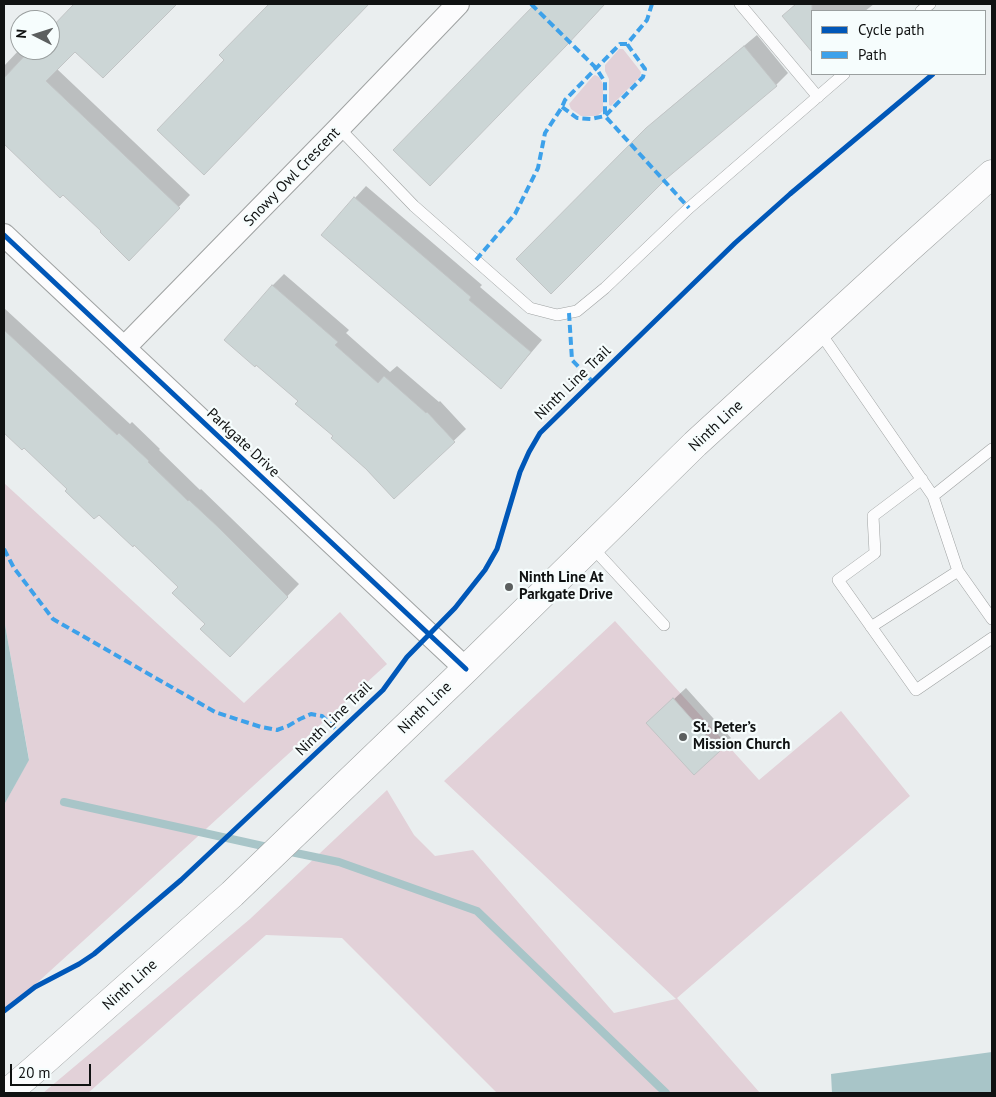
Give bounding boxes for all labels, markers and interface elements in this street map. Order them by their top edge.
north arrow [10,10,60,60]
legend [811,10,986,75]
text: Cycle path [858,20,924,39]
text: N [12,28,30,39]
text: Path [858,45,887,64]
street label: Snowy Owl Crescent [240,124,344,230]
street label: Ninth Line Trail [531,342,615,424]
street label: Ninth Line [685,396,747,456]
street label: Parkgate Drive [203,405,283,481]
place label: Ninth Line At Parkgate Drive [519,569,613,604]
marker: Ninth Line At Parkgate Drive [503,581,515,593]
street label: Ninth Line Trail [292,678,376,760]
street label: Ninth Line [395,678,455,738]
place label: St. Peter’s Mission Church [693,719,790,754]
marker: St. Peter’s Mission Church [677,731,689,743]
street label: Ninth Line [99,956,161,1014]
scale bar [12,1054,94,1086]
text: 20 m [18,1063,51,1082]

